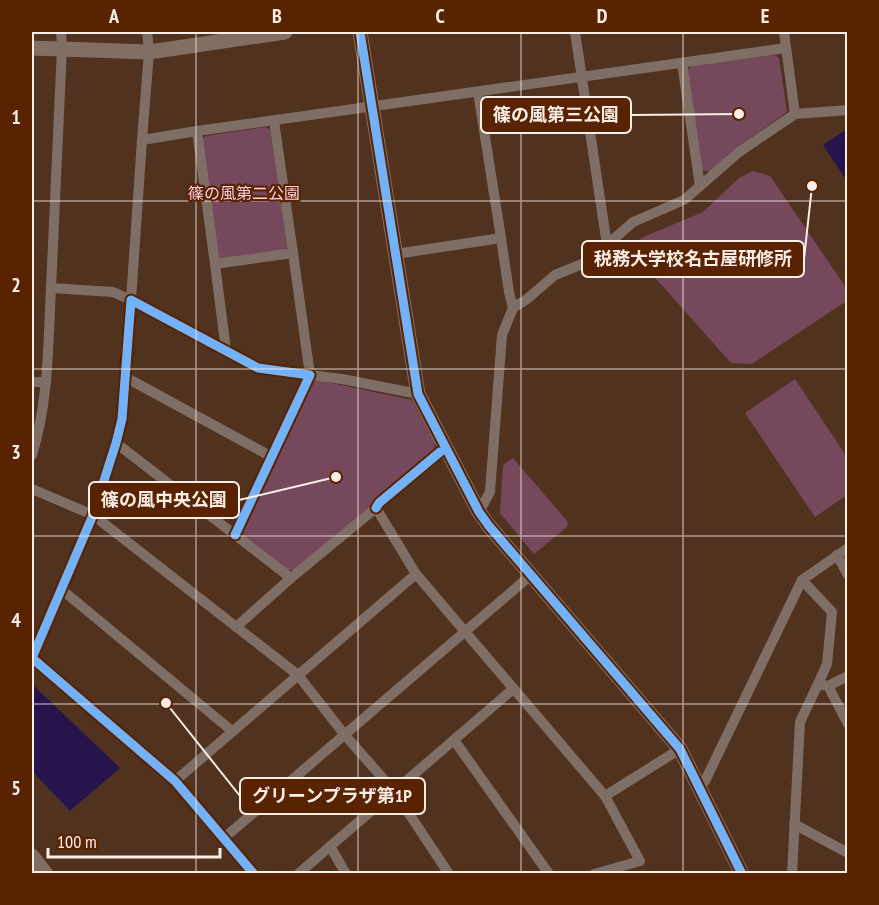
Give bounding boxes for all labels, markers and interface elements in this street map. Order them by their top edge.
text: A [108,3,120,29]
text: B [272,3,282,29]
text: C [435,3,445,29]
text: D [597,3,608,29]
text: E [761,3,769,29]
callout: 篠の風第三公園 [481,97,631,133]
text: 篠の風第三公園 [493,103,619,126]
text: 1 [11,104,21,130]
park label: 篠の風第二公園 [188,183,300,203]
callout: 税務大学校名古屋研修所 [582,241,804,277]
text: 税務大学校名古屋研修所 [594,247,792,270]
text: 2 [11,272,21,298]
text: 3 [11,439,21,465]
callout: 篠の風中央公園 [89,482,239,518]
text: 篠の風中央公園 [101,488,227,511]
text: 4 [11,607,21,633]
text: 5 [11,775,21,801]
callout: グリーンプラザ第1P [240,778,425,814]
text: グリーンプラザ第1P [252,784,412,807]
scale bar [48,821,220,859]
text: 100 m [57,830,97,853]

